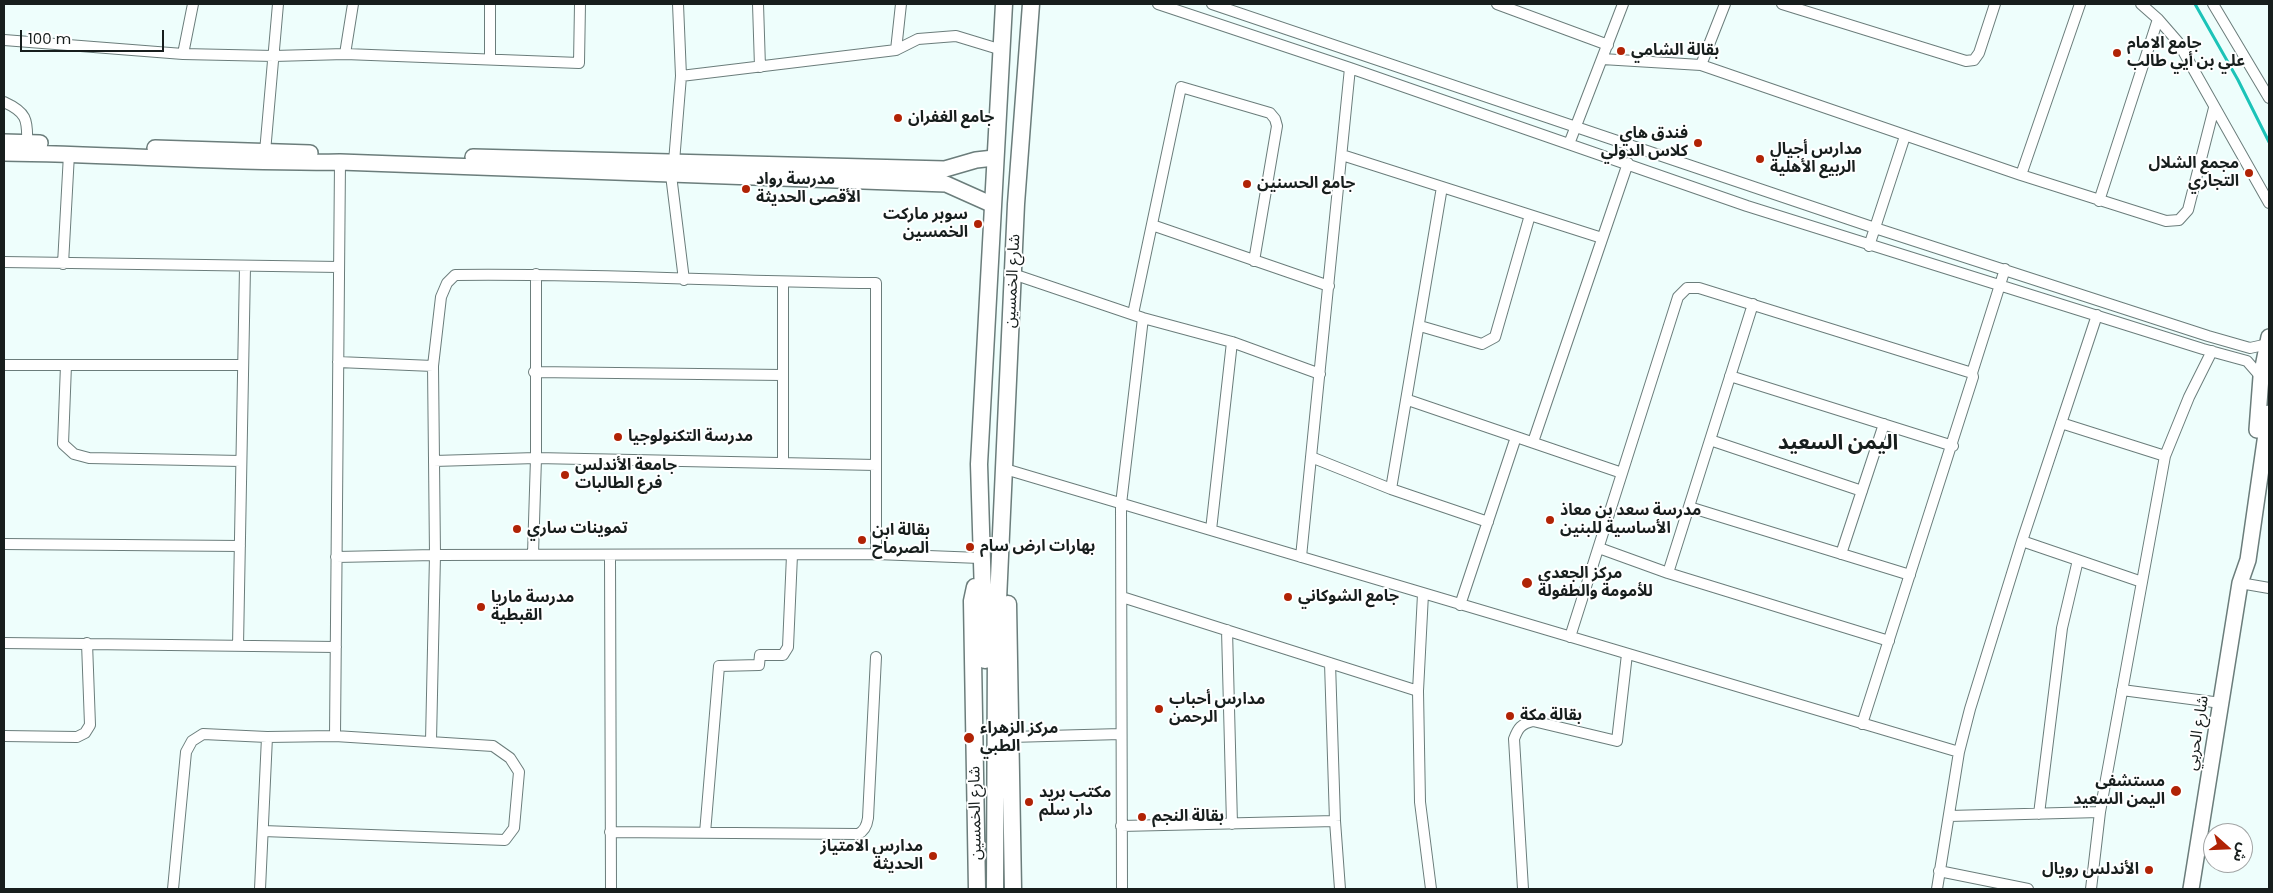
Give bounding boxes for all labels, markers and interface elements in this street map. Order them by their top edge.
scale bar [22,20,166,52]
text: 100 m [28,28,71,49]
place label: جامع الامام علي بن أيي طالب [2127,34,2245,72]
place label: بقالة الشامي [1631,41,1719,61]
marker: بقالة الشامي [1615,45,1627,57]
marker: جامع الامام علي بن أيي طالب [2111,47,2123,59]
place label: جامع الغفران [908,108,994,128]
marker: جامع الغفران [892,112,904,124]
place label: فندق هاي كلاس الدولي [1601,124,1688,162]
marker: فندق هاي كلاس الدولي [1692,137,1704,149]
place label: مدارس أجيال الربيع الأهلية [1770,140,1862,178]
marker: مدارس أجيال الربيع الأهلية [1754,153,1766,165]
place label: مجمع الشلال التجاري [2149,154,2239,192]
marker: مجمع الشلال التجاري [2243,167,2255,179]
place label: مدرسة رواد الأقصى الحديثة [756,170,861,208]
place label: جامع الحسنين [1257,174,1355,194]
marker: جامع الحسنين [1241,178,1253,190]
marker: مدرسة رواد الأقصى الحديثة [740,183,752,195]
place label: سوبر ماركت الخمسين [883,205,968,243]
marker: سوبر ماركت الخمسين [972,218,984,230]
street label: شارع الخمسين [1001,234,1025,328]
place label: مدرسة التكنولوجيا [628,427,753,447]
marker: مدرسة التكنولوجيا [612,431,624,443]
district label: اليمن السعيد [1778,431,1898,457]
place label: جامعة الأندلس فرع الطالبات [575,456,677,494]
marker: جامعة الأندلس فرع الطالبات [559,469,571,481]
place label: مدرسة سعد بن معاذ الأساسية للبنين [1560,501,1701,539]
marker: مدرسة سعد بن معاذ الأساسية للبنين [1544,514,1556,526]
place label: تموينات ساري [527,519,628,539]
place label: بقالة ابن الصرماح [872,521,930,559]
marker: تموينات ساري [511,523,523,535]
marker: بقالة ابن الصرماح [856,534,868,546]
place label: بهارات ارض سام [980,537,1095,557]
marker: بهارات ارض سام [964,541,976,553]
place label: مركز الجعدي للأمومة والطفولة [1538,564,1653,602]
marker: مركز الجعدي للأمومة والطفولة [1520,576,1534,590]
place label: جامع الشوكاني [1298,587,1399,607]
place label: مدرسة ماريا القبطية [491,588,574,626]
marker: جامع الشوكاني [1282,591,1294,603]
marker: مدرسة ماريا القبطية [475,601,487,613]
place label: مدارس أحباب الرحمن [1169,690,1265,728]
street label: شارع الحربي [2183,694,2213,772]
marker: مدارس أحباب الرحمن [1153,703,1165,715]
place label: بقالة مكة [1520,706,1582,726]
marker: بقالة مكة [1504,710,1516,722]
place label: مركز الزهراء الطبي [980,719,1058,757]
marker: مركز الزهراء الطبي [962,731,976,745]
street label: شارع الخمسين [966,766,986,860]
place label: مستشفى اليمن السعيد [2073,772,2165,810]
place label: مكتب بريد دار سلم [1039,783,1111,821]
marker: مستشفى اليمن السعيد [2169,784,2183,798]
marker: مكتب بريد دار سلم [1023,796,1035,808]
place label: بقالة النجم [1152,807,1224,827]
marker: بقالة النجم [1136,811,1148,823]
north arrow [2203,823,2253,873]
place label: مدارس الامتياز الحديثة [820,837,923,875]
text: ش [2228,840,2254,865]
marker: مدارس الامتياز الحديثة [927,850,939,862]
place label: الأندلس رويال [2042,860,2139,880]
marker: الأندلس رويال [2143,864,2155,876]

